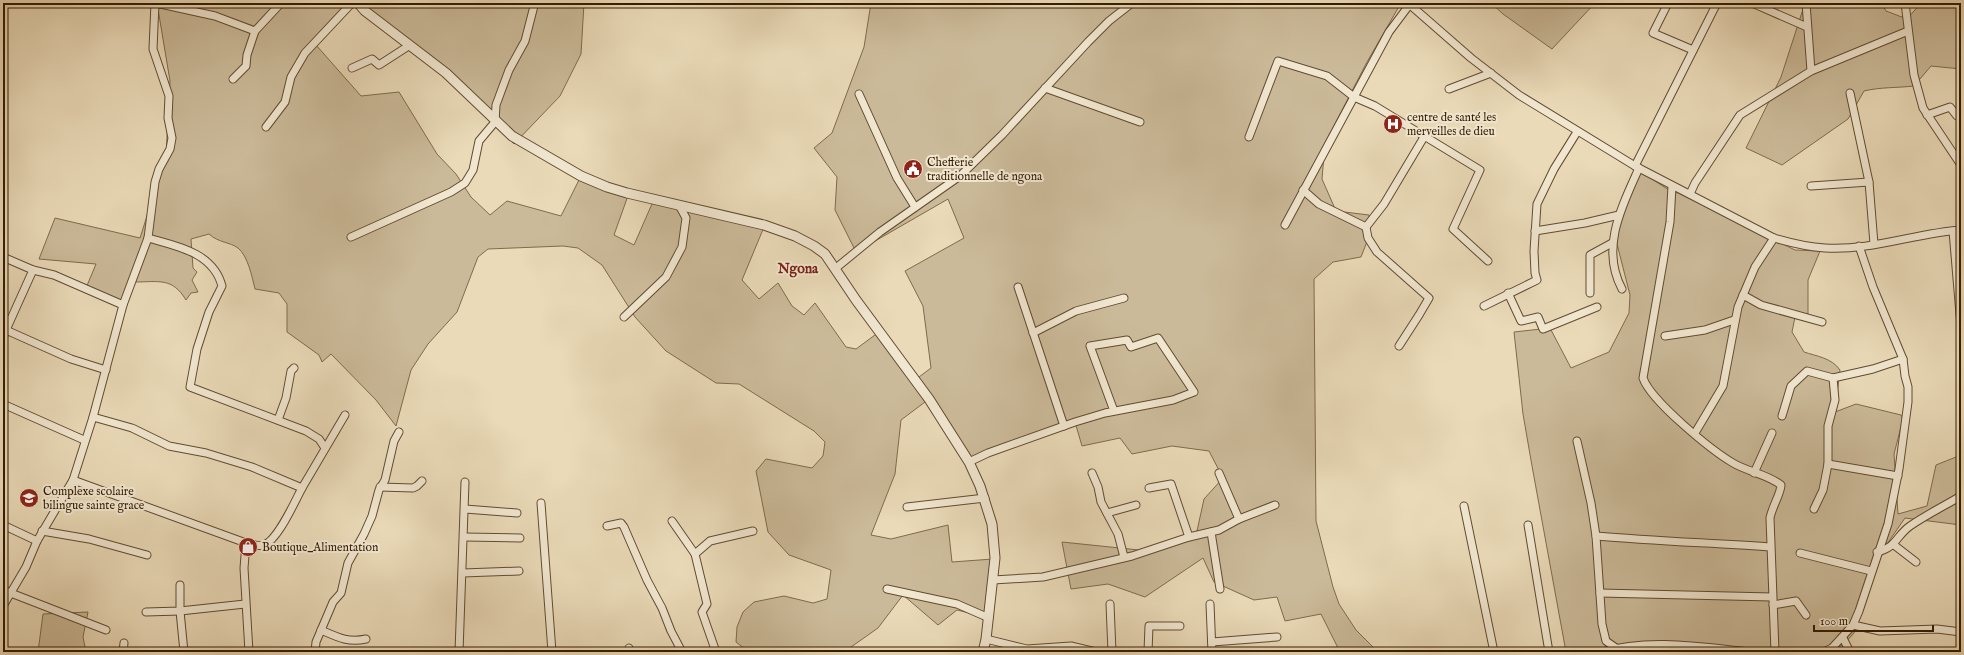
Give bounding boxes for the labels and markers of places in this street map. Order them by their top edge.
place label: centre de santé les merveilles de dieu [1407,110,1496,139]
hospital icon: centre de santé les merveilles de dieu [1382,113,1404,135]
place label: Chefferie traditionnelle de ngona [927,155,1043,184]
public building icon: Chefferie traditionnelle de ngona [902,158,924,180]
place label: Complexe scolaire bilingue sainte grace [43,484,145,513]
school or university icon: Complexe scolaire bilingue sainte grace [18,487,40,509]
shop icon: Boutique_Alimentation [237,536,259,558]
place label: Boutique_Alimentation [262,540,379,556]

